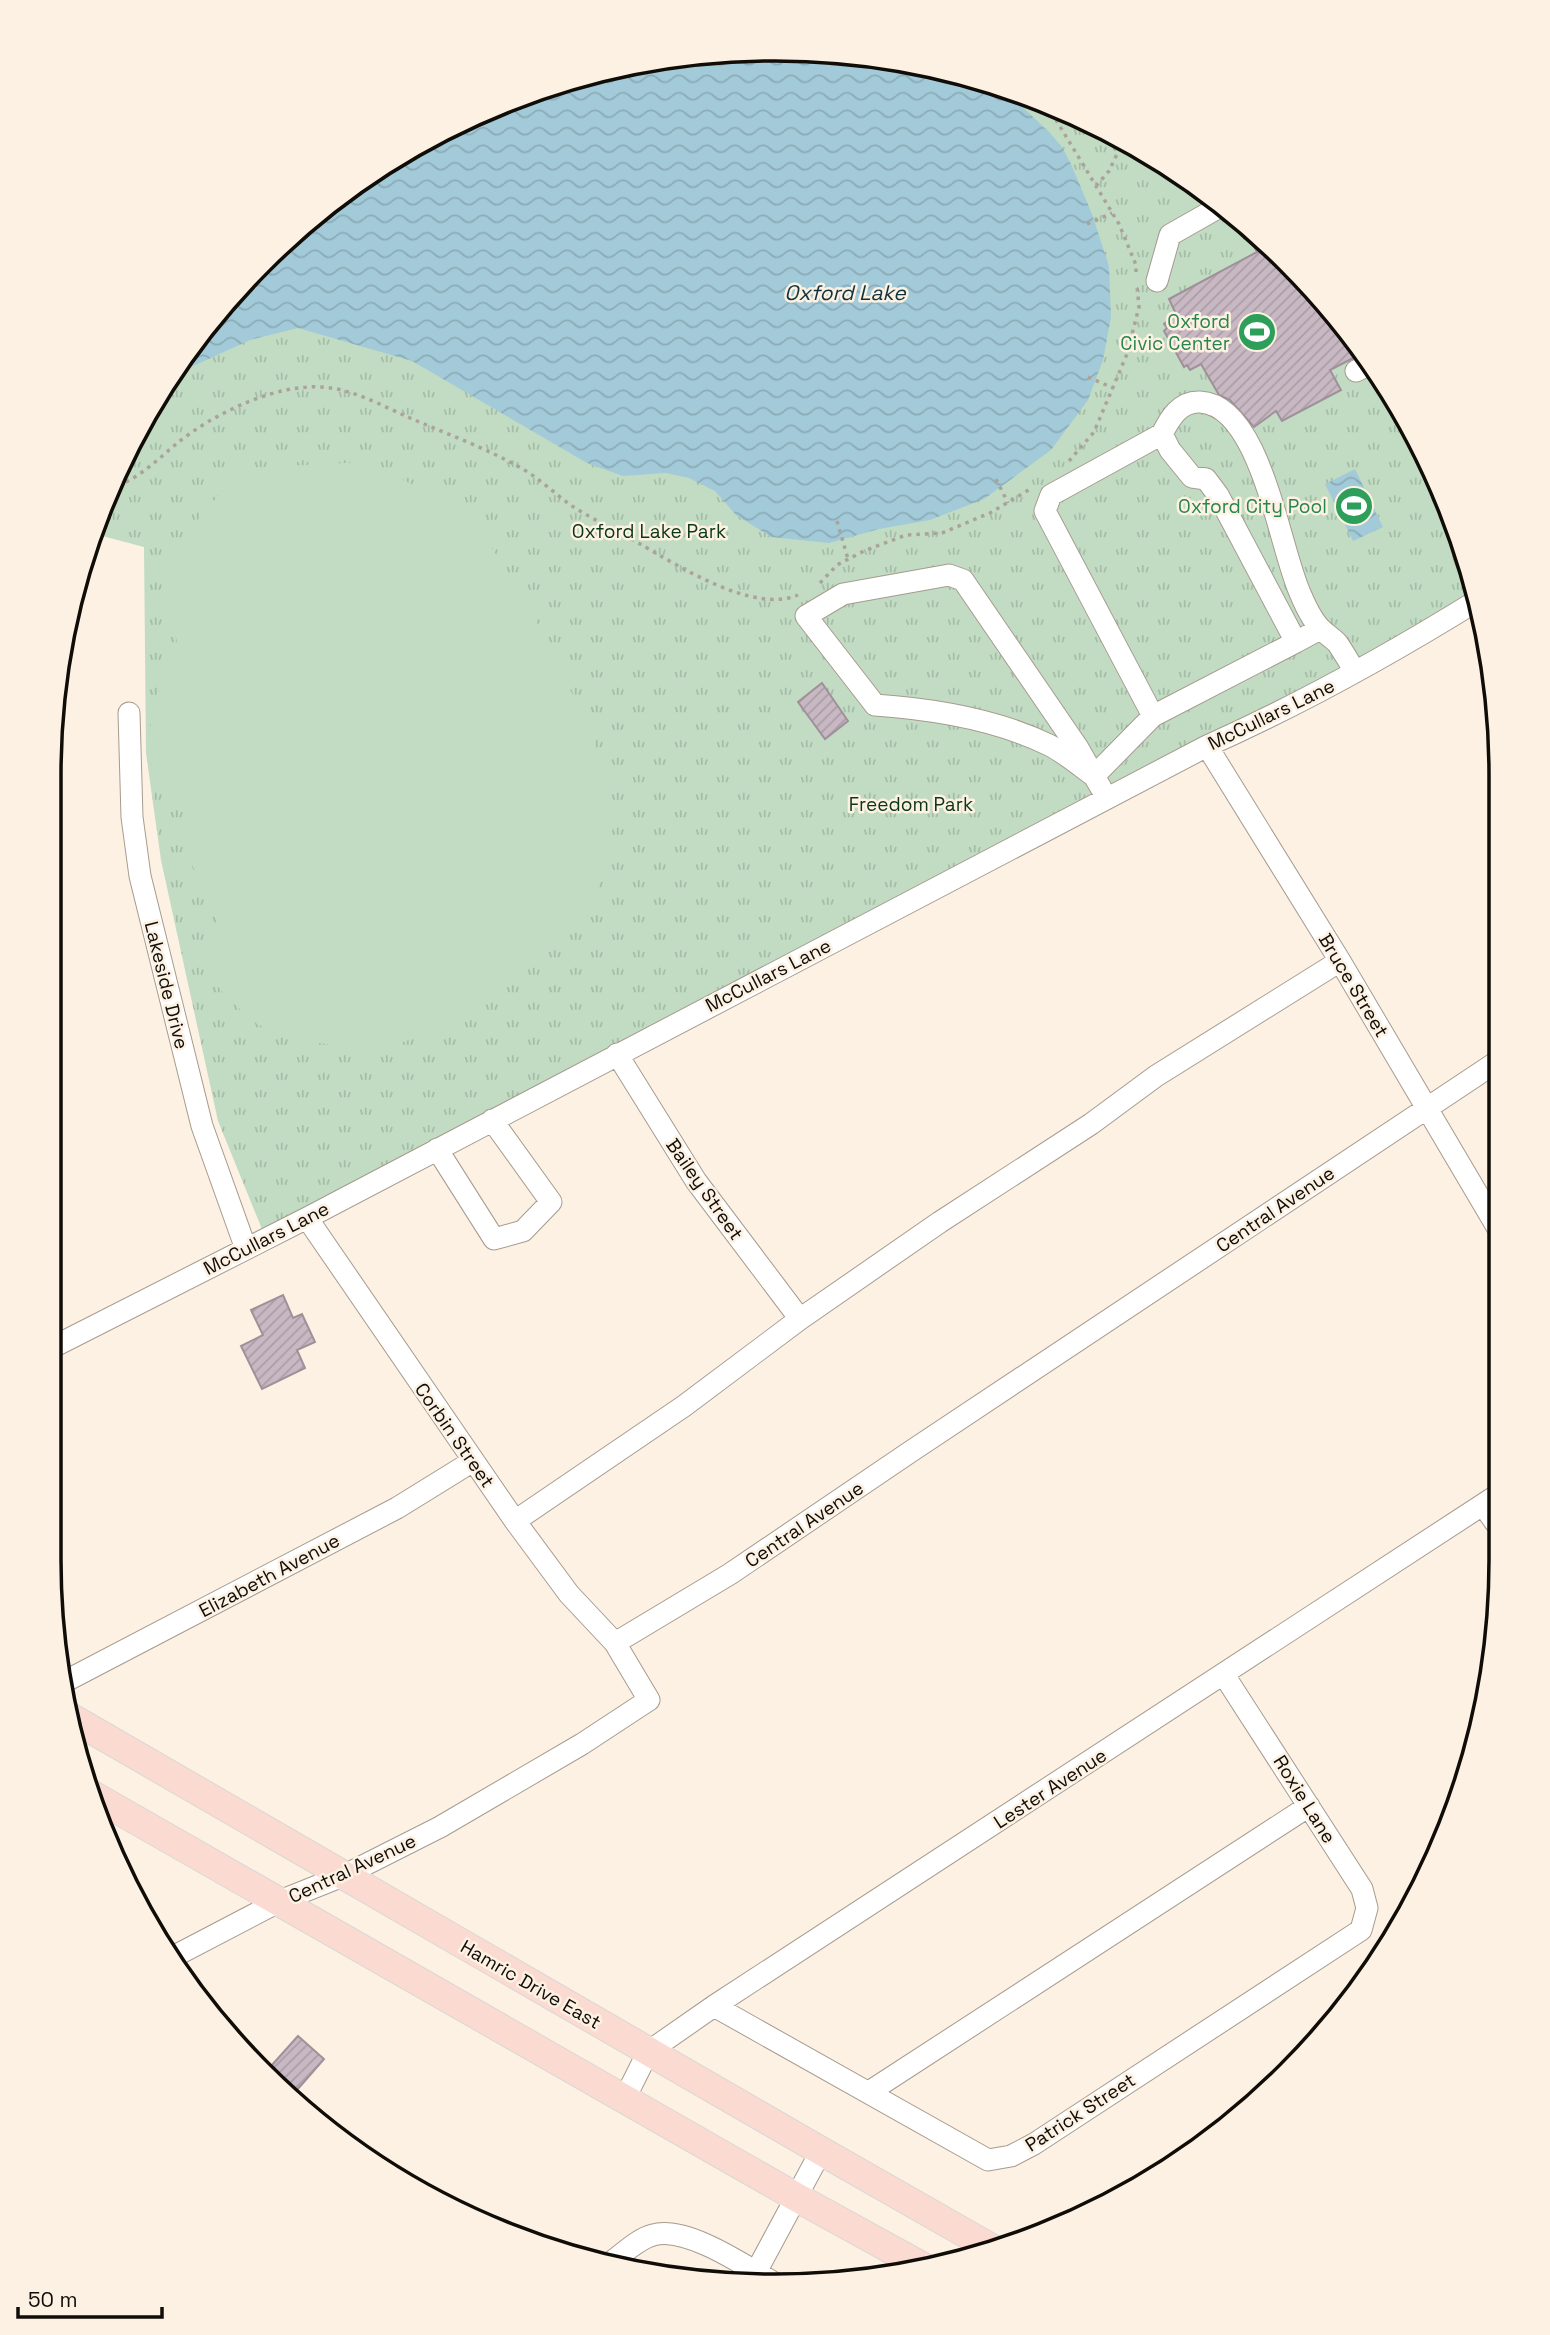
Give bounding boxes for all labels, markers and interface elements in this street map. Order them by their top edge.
water label: Oxford Lake [784,279,907,306]
place label: Oxford Civic Center [1120,309,1230,356]
sports icon: Oxford Civic Center [1236,311,1278,353]
sports icon: Oxford City Pool [1333,485,1375,527]
place label: Oxford City Pool [1178,494,1327,519]
park label: Oxford Lake Park [572,519,726,544]
street label: McCullars Lane [1204,673,1339,756]
park label: Freedom Park [849,792,973,817]
street label: Lakeside Drive [139,919,194,1052]
street label: Bruce Street [1313,929,1394,1042]
street label: McCullars Lane [701,933,835,1018]
street label: Bailey Street [660,1134,749,1245]
street label: Central Avenue [1211,1161,1339,1258]
street label: McCullars Lane [199,1196,333,1281]
street label: Corbin Street [409,1378,500,1493]
street label: Central Avenue [740,1476,868,1573]
street label: Elizabeth Avenue [194,1528,344,1623]
street label: Lester Avenue [989,1743,1112,1834]
street label: Roxie Lane [1268,1751,1342,1848]
street label: Central Avenue [285,1828,420,1909]
street label: Hamric Drive East [456,1934,606,2035]
street label: Patrick Street [1020,2067,1140,2157]
scale bar [18,2276,161,2320]
text: 50 m [28,2286,78,2313]

